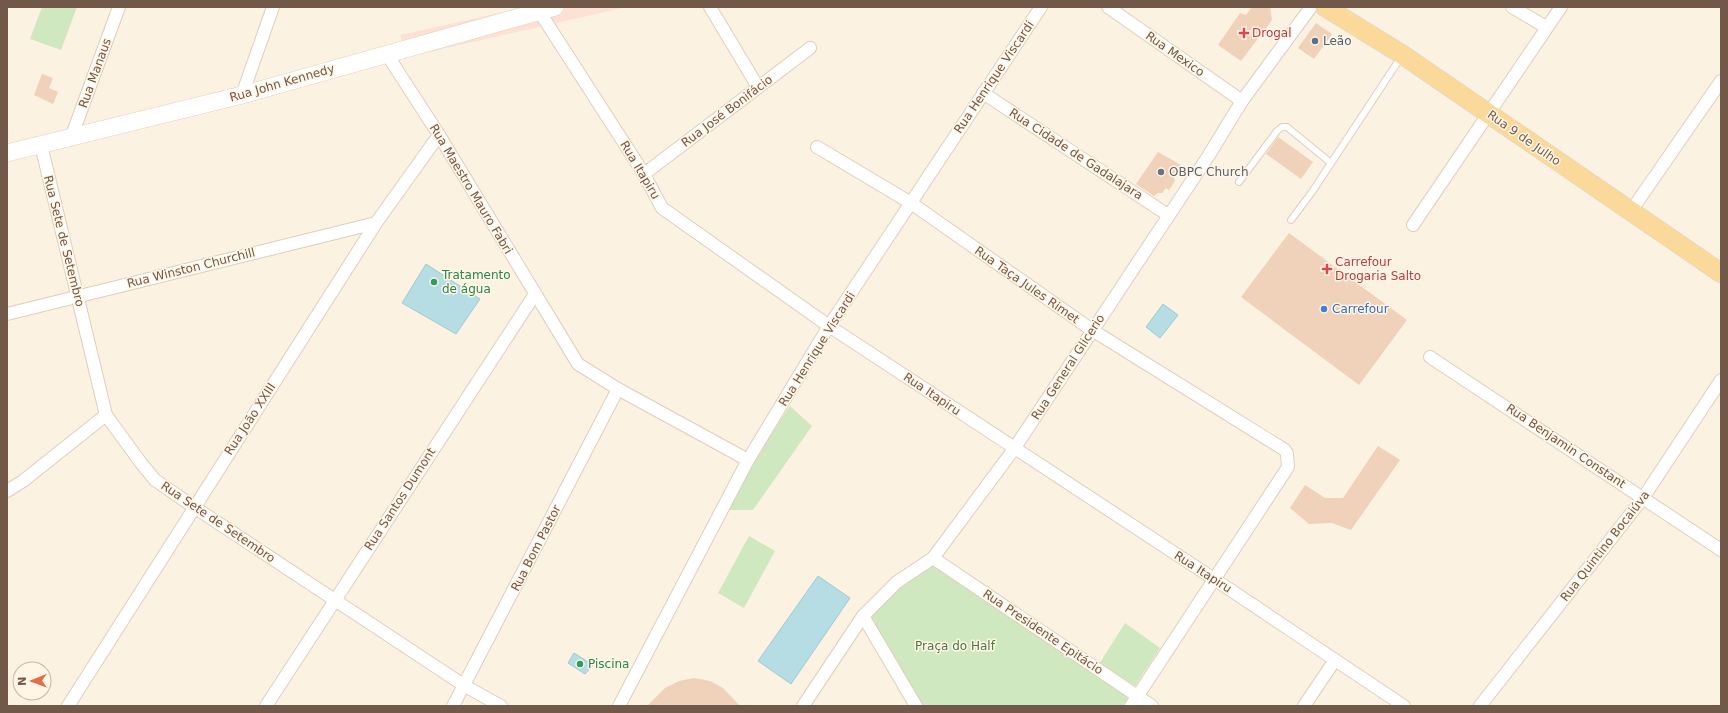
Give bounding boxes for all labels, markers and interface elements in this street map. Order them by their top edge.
street label: Rua Henrique Viscardi [951,18,1037,136]
place label: Drogal [1252,26,1292,40]
marker: Drogal [1239,28,1249,38]
street label: Rua Mexico [1143,29,1207,79]
place label: Leão [1323,34,1352,48]
street label: Rua Manaus [76,36,114,110]
marker: Leão [1310,36,1320,46]
street label: Rua John Kennedy [228,61,336,105]
street label: Rua José Bonifácio [679,72,775,150]
street label: Rua Cidade de Gadalajara [1007,106,1145,202]
street label: Rua 9 de Julho [1485,108,1563,168]
street label: Rua Maestro Mauro Fabri [427,122,515,256]
street label: Rua Itapiru [617,138,663,202]
place label: OBPC Church [1169,165,1249,179]
marker: OBPC Church [1156,167,1166,177]
street label: Rua Sete de Setembro [41,174,87,308]
street label: Rua Taça Jules Rimet [972,244,1082,327]
street label: Rua Winston Churchill [126,245,256,291]
place label: Carrefour Drogaria Salto [1335,255,1421,283]
marker: Carrefour Drogaria Salto [1322,264,1332,274]
place label: Tratamento de água [441,268,511,296]
marker: Tratamento de água [429,277,439,287]
street label: Rua Henrique Viscardi [776,289,858,409]
place label: Carrefour [1332,302,1389,316]
marker: Carrefour [1319,304,1329,314]
street label: Rua General Glicerio [1029,312,1107,422]
street label: Rua Itapiru [901,370,963,418]
street label: Rua João XXIII [222,380,278,458]
street label: Rua Benjamin Constant [1504,401,1629,491]
street label: Rua Santos Dumont [362,445,439,553]
street label: Rua Sete de Setembro [158,479,278,565]
street label: Rua Quintino Bocaiúva [1558,488,1652,604]
street label: Rua Bom Pastor [508,502,564,593]
street label: Rua Itapiru [1172,548,1234,596]
street label: Rua Presidente Epitácio [980,587,1106,677]
park label: Praça do Half [915,639,996,653]
place label: Piscina [588,657,629,671]
marker: Piscina [575,659,585,669]
north arrow [12,661,52,701]
text: N [16,676,29,686]

